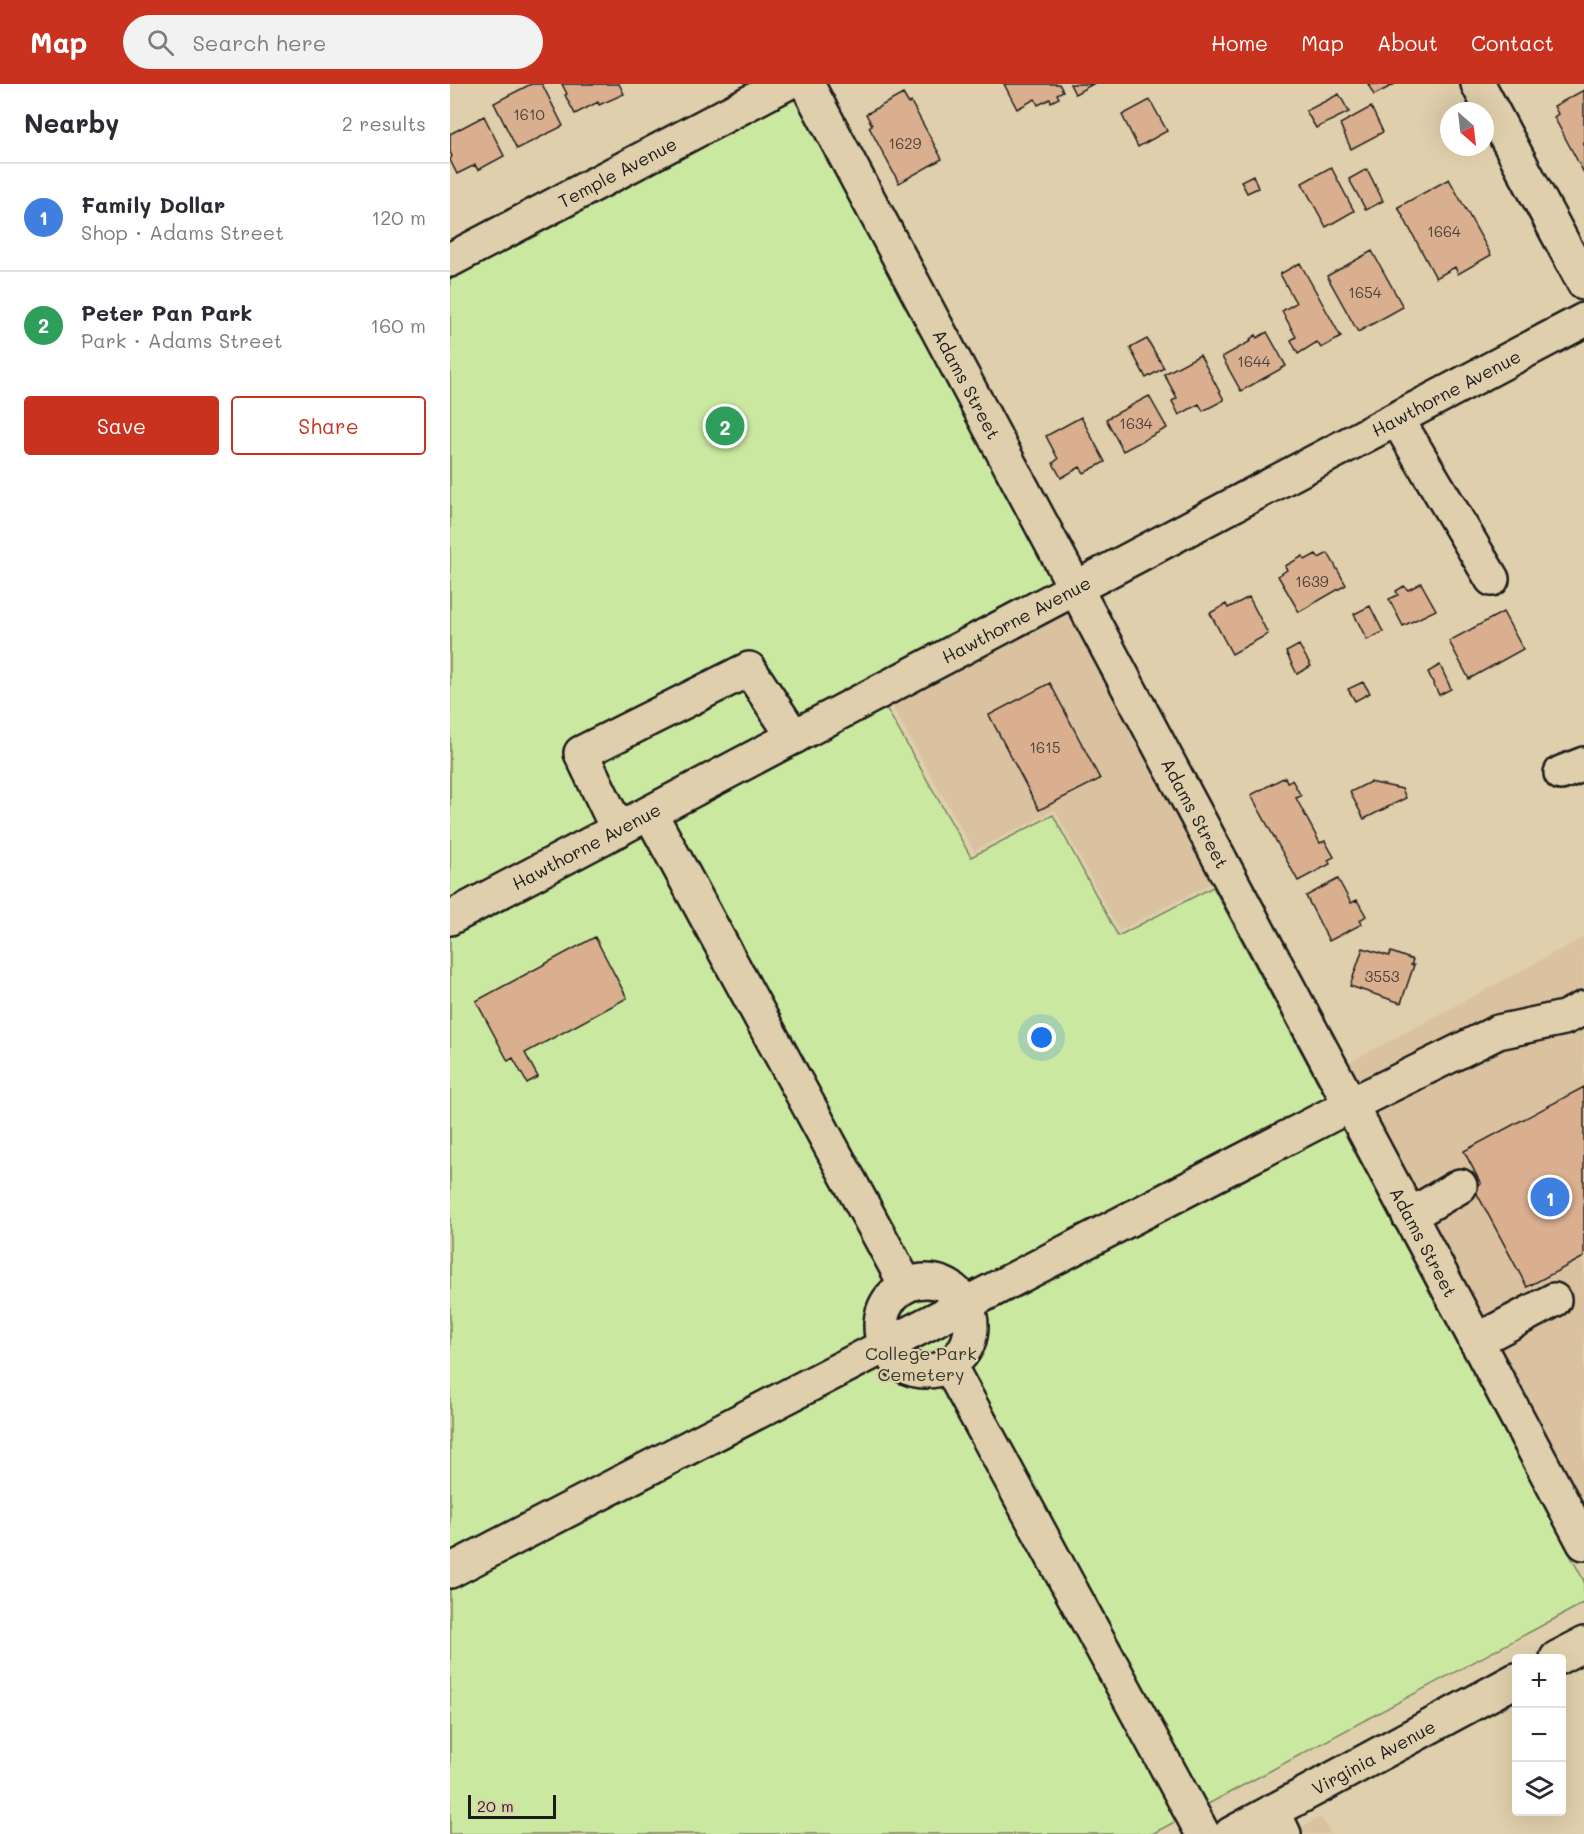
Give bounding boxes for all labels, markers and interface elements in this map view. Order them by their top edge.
search box [123,15,543,69]
text: Map [30,24,87,60]
icon: search [144,26,177,59]
text: Search here [192,28,326,57]
text: Home [1211,29,1268,56]
text: Map [1301,29,1344,56]
text: About [1377,29,1438,56]
text: Contact [1471,29,1554,56]
north arrow [1440,102,1494,156]
house number: 1610 [513,104,545,124]
text: Nearby [24,106,119,140]
text: 2 results [342,110,426,136]
street label: Temple Avenue [554,131,681,213]
house number: 1629 [889,133,922,153]
text: Family Dollar [81,190,225,219]
text: 1 [39,204,48,230]
text: 120 m [371,204,426,230]
text: Shop · Adams Street [81,219,284,245]
house number: 1664 [1427,221,1461,241]
house number: 1654 [1348,282,1382,302]
text: Peter Pan Park [81,298,252,327]
text: 2 [38,312,49,338]
text: 160 m [370,312,426,338]
street label: Adams Street [928,325,1006,443]
text: Park · Adams Street [81,327,283,353]
street label: Hawthorne Avenue [1367,344,1525,442]
house number: 1644 [1237,351,1271,371]
button: Save [24,396,219,455]
button: Share [231,396,426,455]
pin: 2 [706,404,744,448]
house number: 1634 [1119,413,1153,433]
street label: Hawthorne Avenue [937,570,1095,669]
house number: 1639 [1295,571,1329,591]
house number: 1615 [1029,737,1061,757]
street label: Adams Street [1156,754,1234,872]
street label: Hawthorne Avenue [508,797,665,895]
house number: 3553 [1364,966,1400,986]
your location [1027,1023,1056,1052]
pin: 1 [1530,1174,1570,1220]
street label: Adams Street [1385,1183,1463,1301]
park label: College Park Cemetery [865,1341,977,1386]
map controls [1512,1654,1566,1816]
button: + [1512,1654,1566,1708]
button: − [1512,1708,1566,1762]
street label: Virginia Avenue [1308,1714,1439,1800]
button: layers [1512,1762,1566,1816]
scale bar [468,1792,556,1820]
text: 20 m [477,1795,514,1816]

